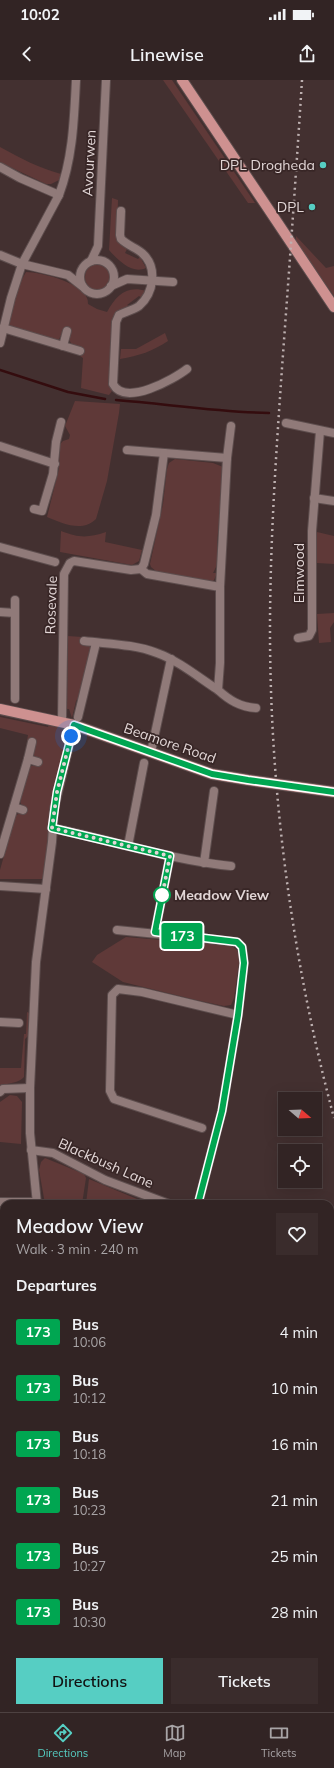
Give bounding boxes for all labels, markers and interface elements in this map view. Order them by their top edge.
text: 10:02 [20,5,60,24]
icon: back [16,43,38,65]
text: Linewise [130,43,204,66]
icon: share [296,43,318,65]
street label: Avourwen [78,129,100,197]
place label: DPL Drogheda [220,156,315,174]
marker: DPL Drogheda [318,160,328,170]
place label: DPL [277,198,304,216]
marker: DPL [307,202,317,212]
street label: Elmwood [290,543,308,603]
street label: Rosevale [41,575,61,635]
street label: Beamore Road [121,719,219,767]
your location [61,726,81,746]
marker: Meadow View [153,886,171,904]
place label: Meadow View [174,886,270,904]
line badge: 173 [159,923,205,949]
text: 173 [169,927,195,945]
north arrow [278,1092,322,1136]
map controls [278,1092,322,1188]
street label: Blackbush Lane [56,1134,156,1192]
button: locate [278,1144,322,1188]
button: heart [276,1213,318,1255]
text: Meadow View [16,1214,144,1238]
text: Walk · 3 min · 240 m [16,1241,138,1257]
text: Departures [16,1276,97,1295]
text: Bus [72,1315,99,1334]
text: 173 [25,1323,51,1341]
text: 4 min [280,1323,318,1342]
text: 10:06 [72,1334,106,1350]
text: Bus [72,1371,99,1390]
text: 173 [25,1379,51,1397]
text: 10 min [271,1379,318,1398]
text: 10:12 [72,1390,106,1406]
text: Bus [72,1427,99,1446]
text: 173 [25,1435,51,1453]
text: 16 min [271,1435,318,1454]
text: 10:18 [72,1446,106,1462]
text: Bus [72,1483,99,1502]
text: 173 [25,1491,51,1509]
text: 21 min [271,1491,318,1510]
text: 10:23 [72,1502,106,1518]
text: Bus [72,1539,99,1558]
text: 173 [25,1547,51,1565]
text: 25 min [271,1547,318,1566]
text: 10:27 [72,1558,106,1574]
text: Bus [72,1595,99,1614]
text: 173 [25,1603,51,1621]
text: 28 min [271,1603,318,1622]
text: 10:30 [72,1614,106,1630]
button: Directions [16,1658,163,1704]
button: Tickets [171,1658,318,1704]
tab: Directions [37,1722,88,1760]
tab: Map [163,1722,186,1760]
tab: Tickets [261,1722,296,1760]

